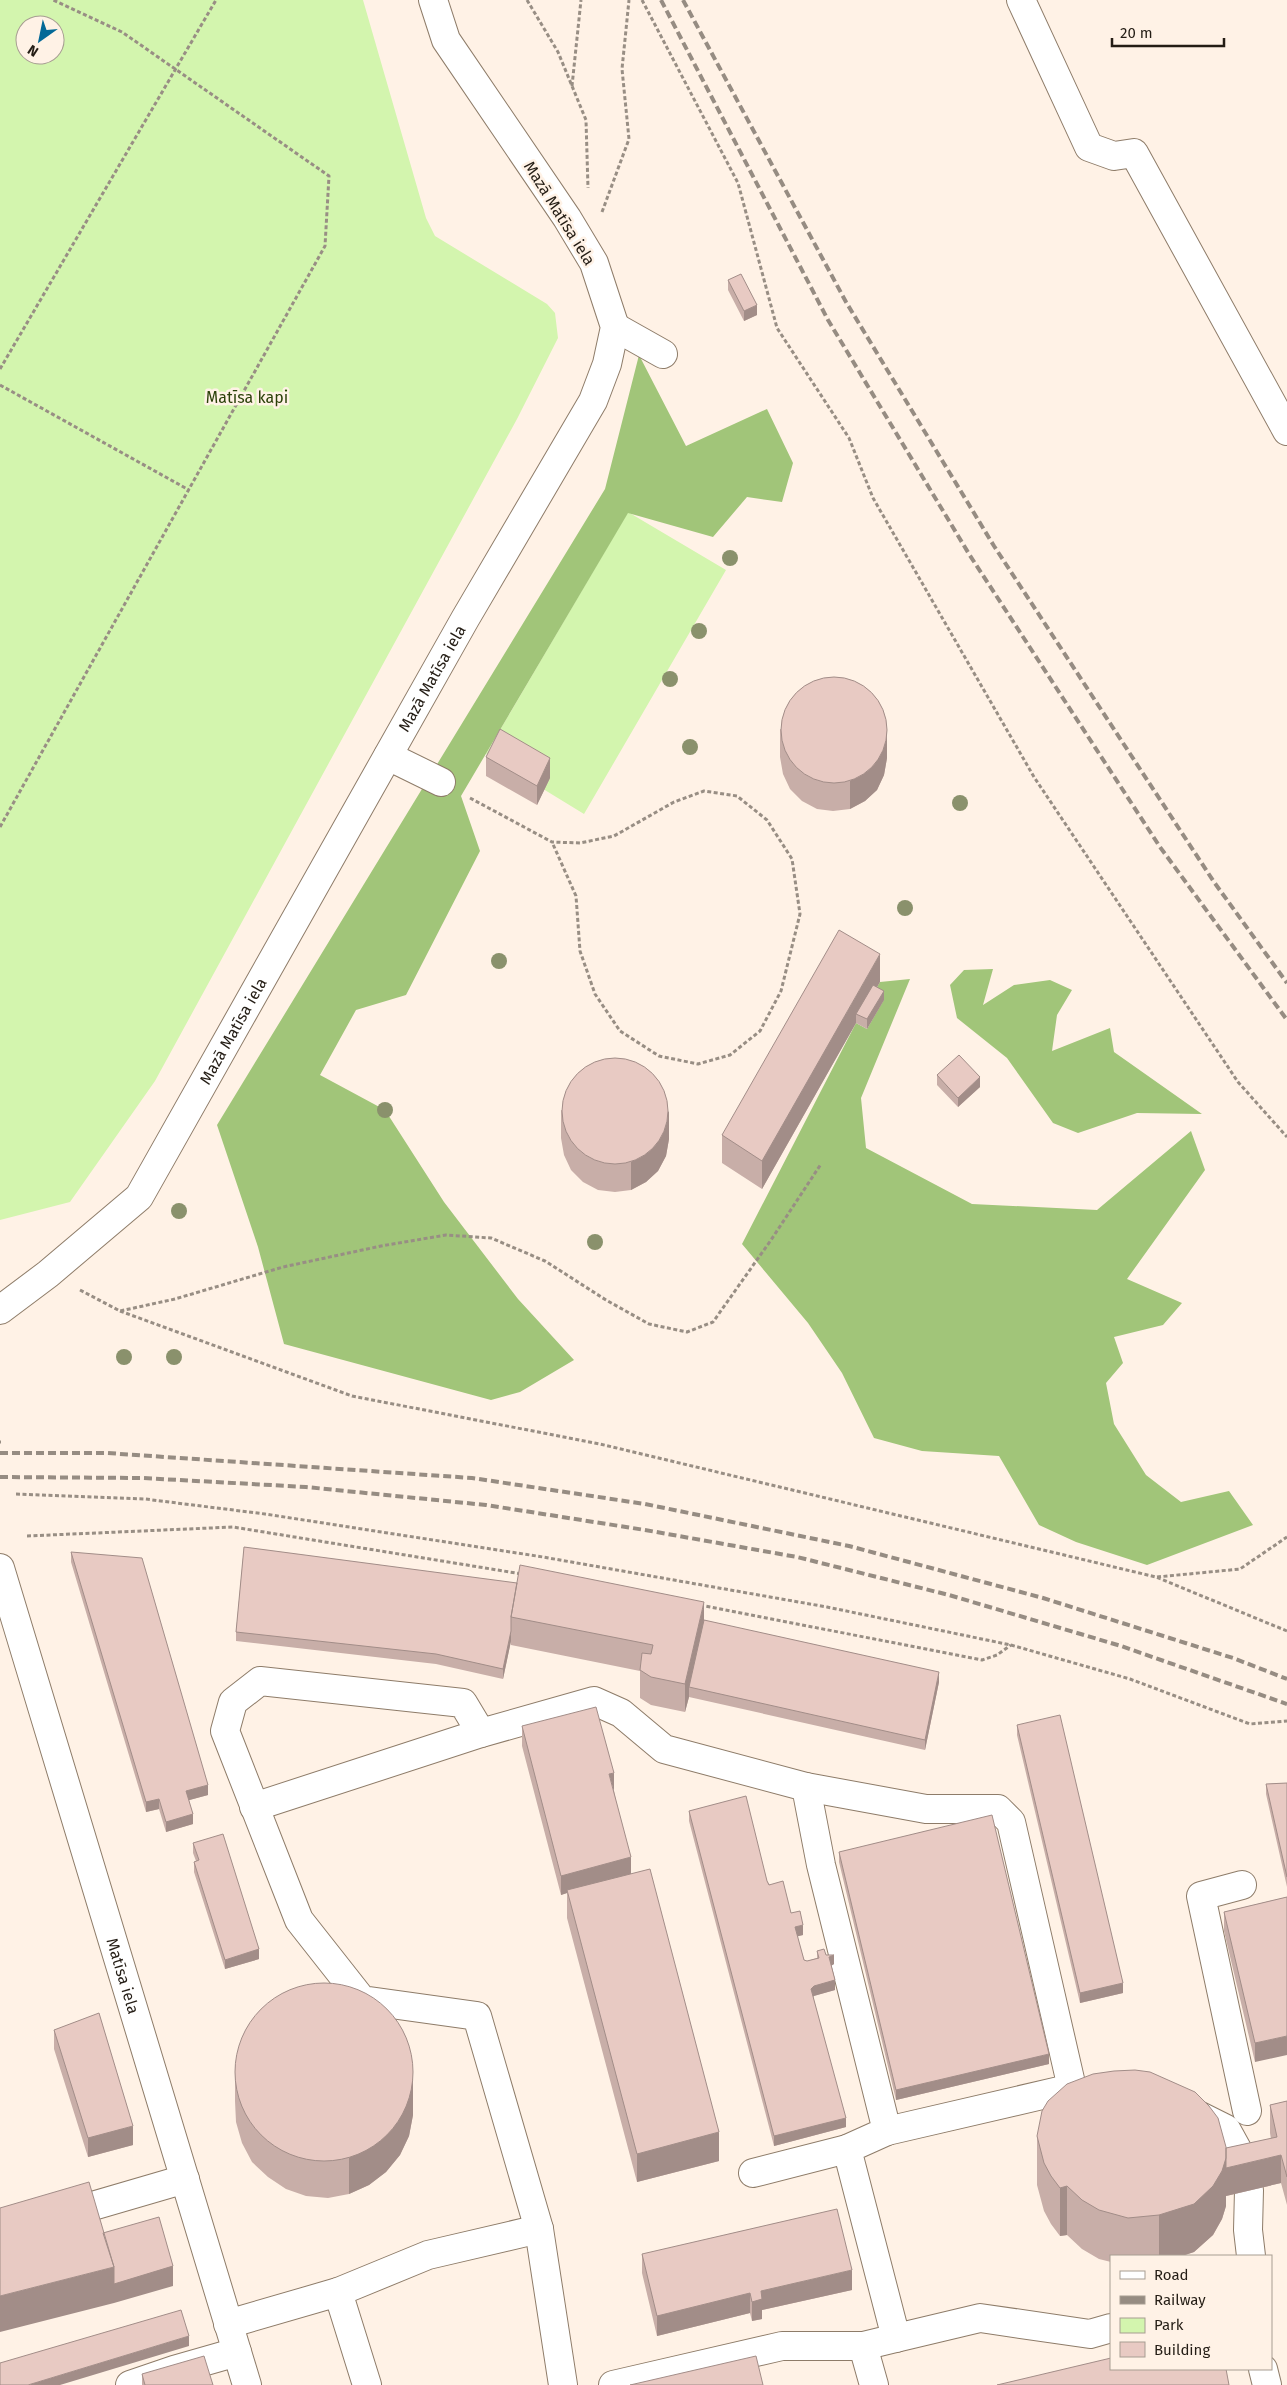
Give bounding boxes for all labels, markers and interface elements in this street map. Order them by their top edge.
north arrow [15,15,65,65]
scale bar [1112,15,1224,47]
text: 20 m [1120,24,1153,42]
text: N [25,41,42,60]
street label: Mazā Matīsa iela [520,158,599,269]
park label: Matīsa kapi [206,388,288,407]
street label: Mazā Matīsa iela [395,622,470,735]
street label: Mazā Matīsa iela [196,974,271,1088]
street label: Matīsa iela [102,1936,143,2016]
legend [1110,2255,1272,2370]
text: Road [1154,2266,1189,2284]
text: Railway [1154,2291,1206,2309]
text: Park [1154,2316,1184,2334]
text: Building [1154,2341,1210,2359]

